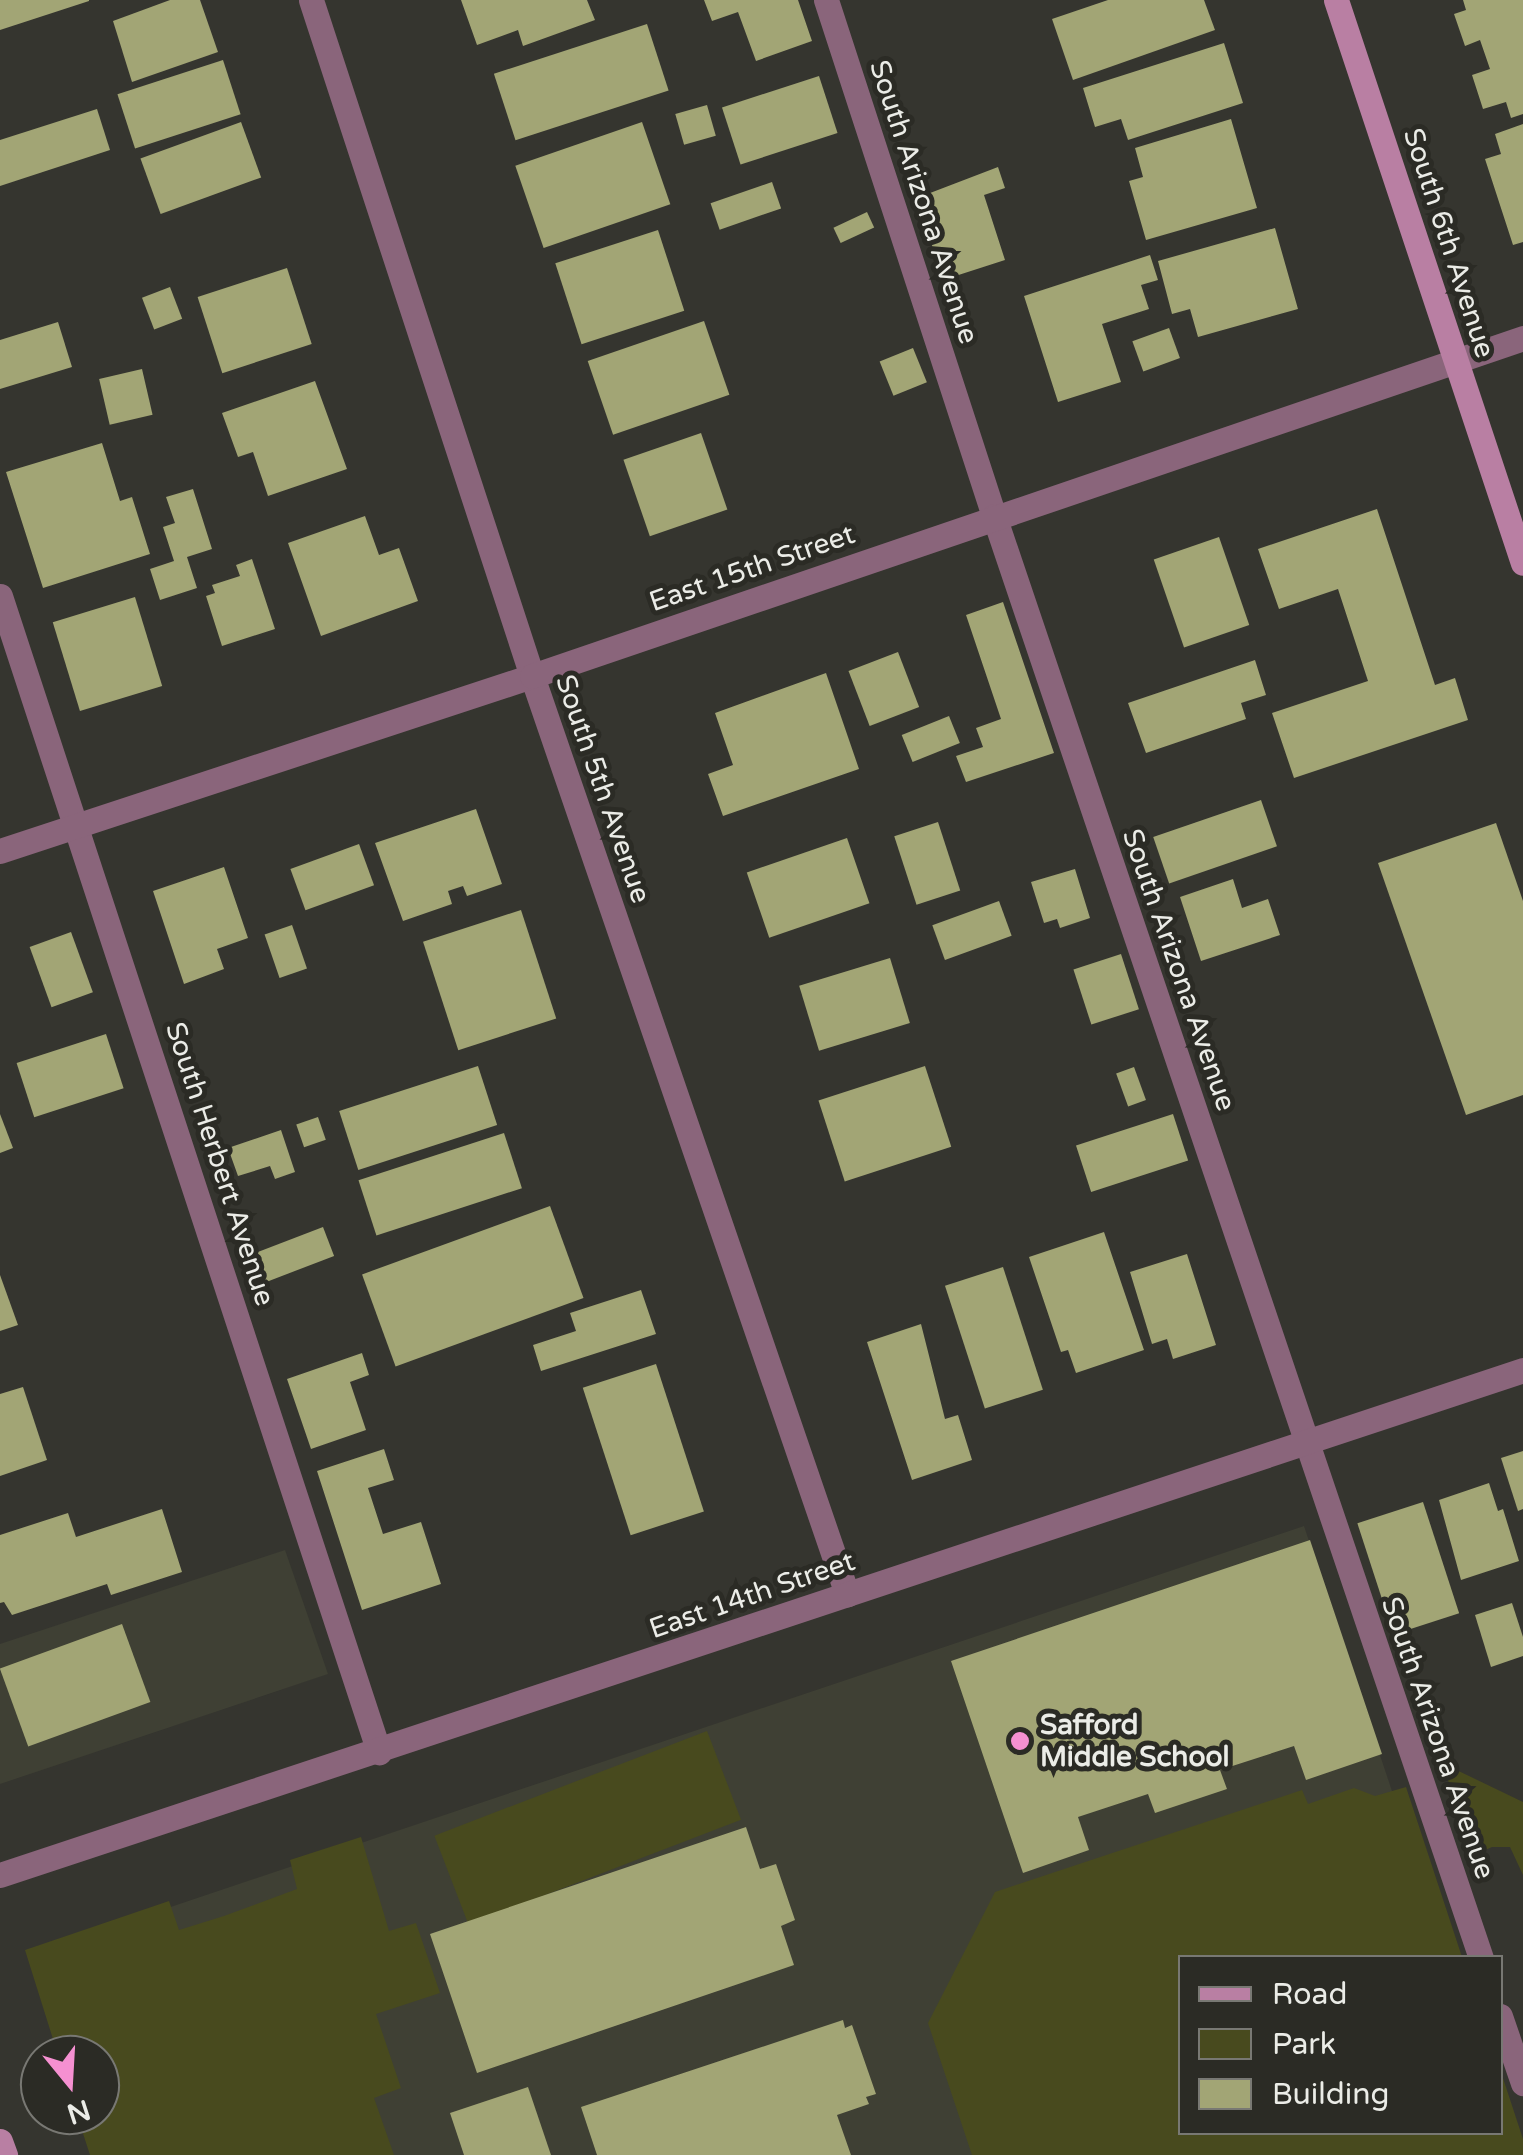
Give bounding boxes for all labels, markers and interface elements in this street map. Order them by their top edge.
street label: South Arizona Avenue [862,56,986,348]
street label: South 6th Avenue [1396,124,1502,362]
street label: East 15th Street [645,517,859,619]
street label: South 5th Avenue [548,670,658,908]
street label: South Arizona Avenue [1115,825,1243,1115]
street label: South Herbert Avenue [158,1018,282,1310]
street label: East 14th Street [645,1544,859,1646]
street label: South Arizona Avenue [1374,1593,1502,1883]
place label: Safford Middle School [1040,1708,1229,1774]
marker: Safford Middle School [1009,1730,1031,1752]
legend [1178,1955,1503,2135]
text: Road [1272,1976,1347,2013]
text: Park [1272,2026,1336,2063]
north arrow [20,2035,120,2135]
text: Building [1272,2076,1389,2113]
text: N [63,2092,95,2131]

